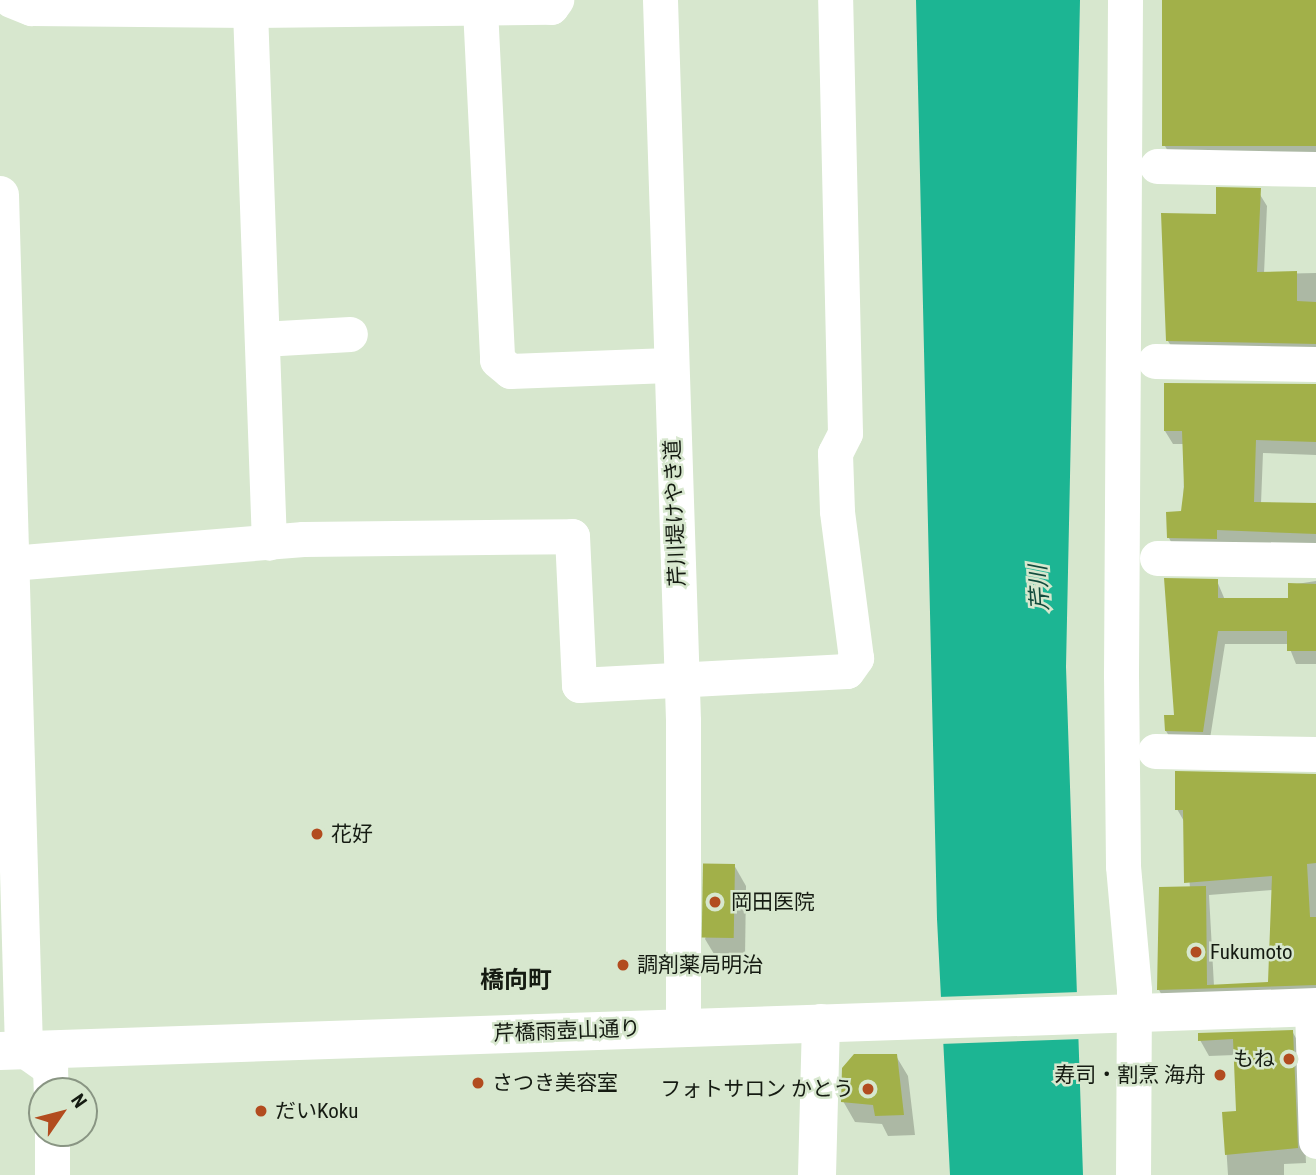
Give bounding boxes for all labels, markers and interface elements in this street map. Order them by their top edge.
street label: 芹川堤けやき道 [660,439,690,587]
water label: 芹川 [1025,564,1055,612]
place label: 花好 [331,821,373,847]
marker: 花好 [309,826,325,842]
place label: 岡田医院 [731,889,815,915]
marker: 岡田医院 [705,892,725,912]
place label: Fukumoto [1210,939,1293,965]
marker: Fukumoto [1188,944,1204,960]
place label: 調剤薬局明治 [637,952,763,978]
marker: 調剤薬局明治 [615,957,631,973]
district label: 橋向町 [480,967,552,995]
street label: 芹橋雨壺山通り [493,1016,641,1046]
place label: もね [1233,1046,1275,1072]
marker: もね [1281,1051,1297,1067]
place label: 寿司・割烹 海舟 [1054,1062,1206,1088]
marker: 寿司・割烹 海舟 [1212,1067,1228,1083]
place label: さつき美容室 [492,1070,618,1096]
marker: さつき美容室 [470,1075,486,1091]
place label: フォトサロン かとう [660,1076,854,1102]
north arrow [28,1077,98,1147]
marker: フォトサロン かとう [860,1081,876,1097]
text: N [66,1089,92,1112]
place label: だいKoku [275,1098,358,1124]
marker: だいKoku [253,1103,269,1119]

